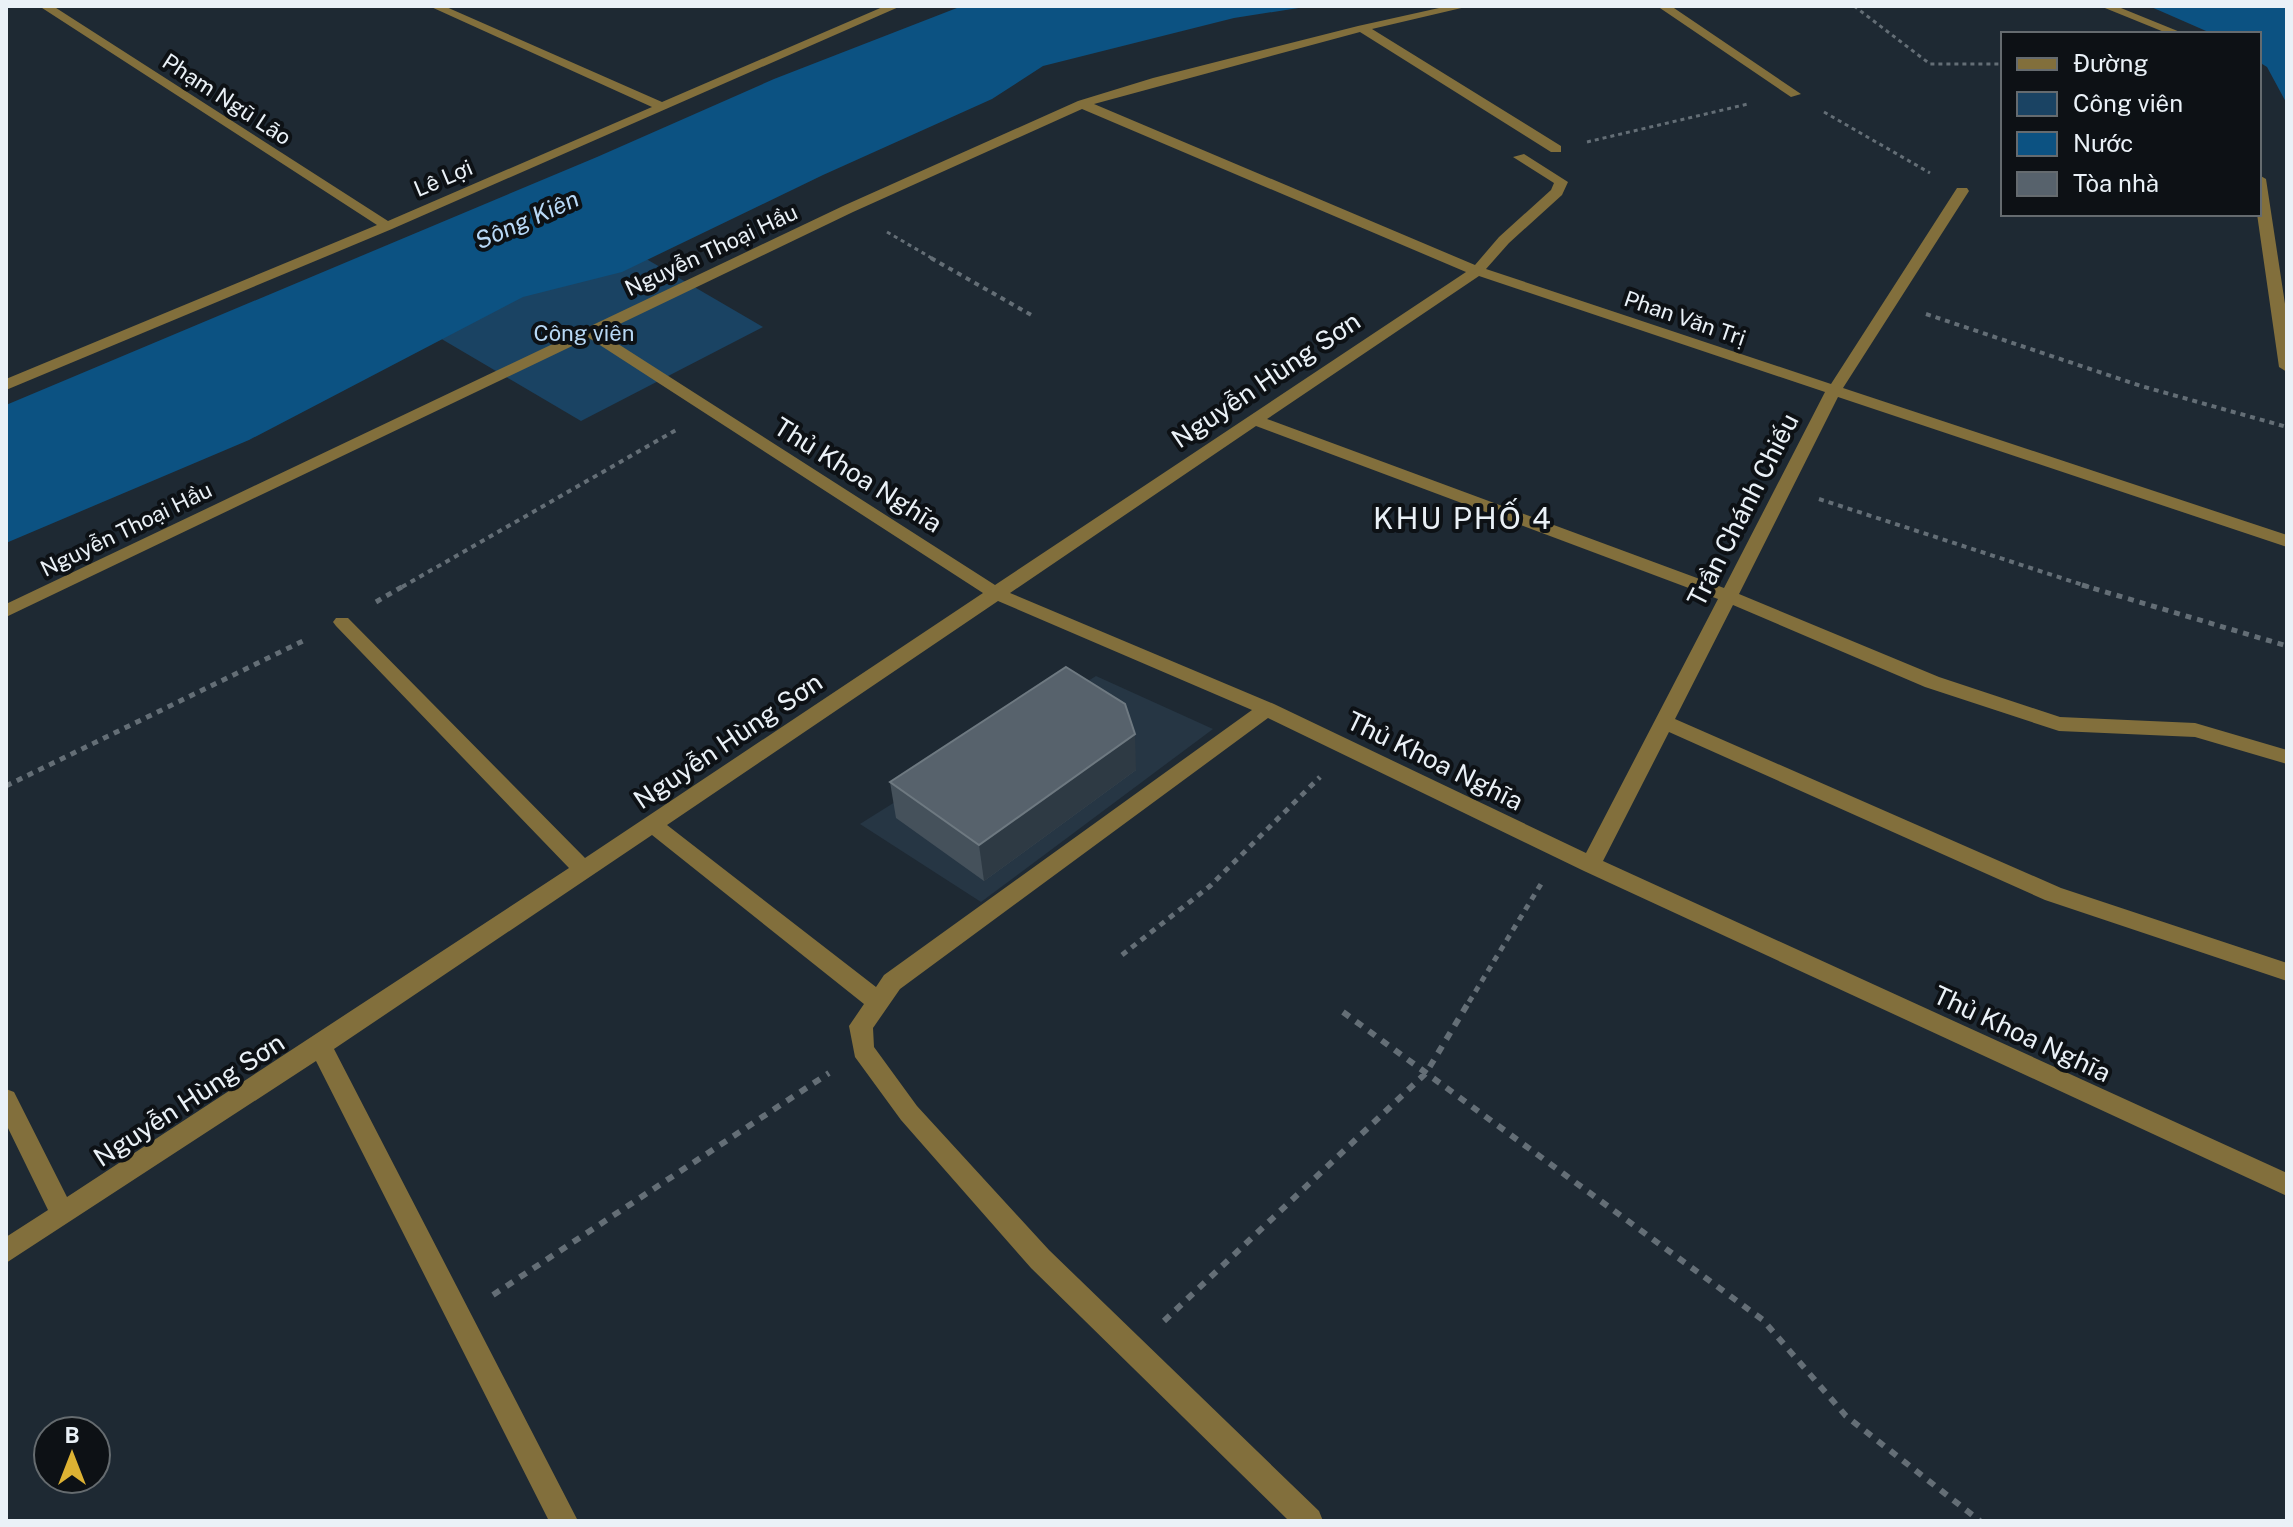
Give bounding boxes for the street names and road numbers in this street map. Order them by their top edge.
street label: Phạm Ngũ Lão [158,48,296,150]
street label: Lê Lợi [410,154,476,202]
street label: Nguyễn Thoại Hầu [621,199,801,301]
street label: Phan Văn Trị [1621,285,1749,351]
street label: Nguyễn Hùng Sơn [1166,305,1366,454]
street label: Trần Chánh Chiếu [1680,408,1805,612]
street label: Thủ Khoa Nghĩa [769,411,948,539]
street label: Nguyễn Thoại Hầu [36,476,216,582]
street label: Nguyễn Hùng Sơn [628,666,828,815]
street label: Thủ Khoa Nghĩa [1342,705,1528,817]
street label: Thủ Khoa Nghĩa [1929,979,2116,1088]
street label: Nguyễn Hùng Sơn [88,1026,290,1173]

